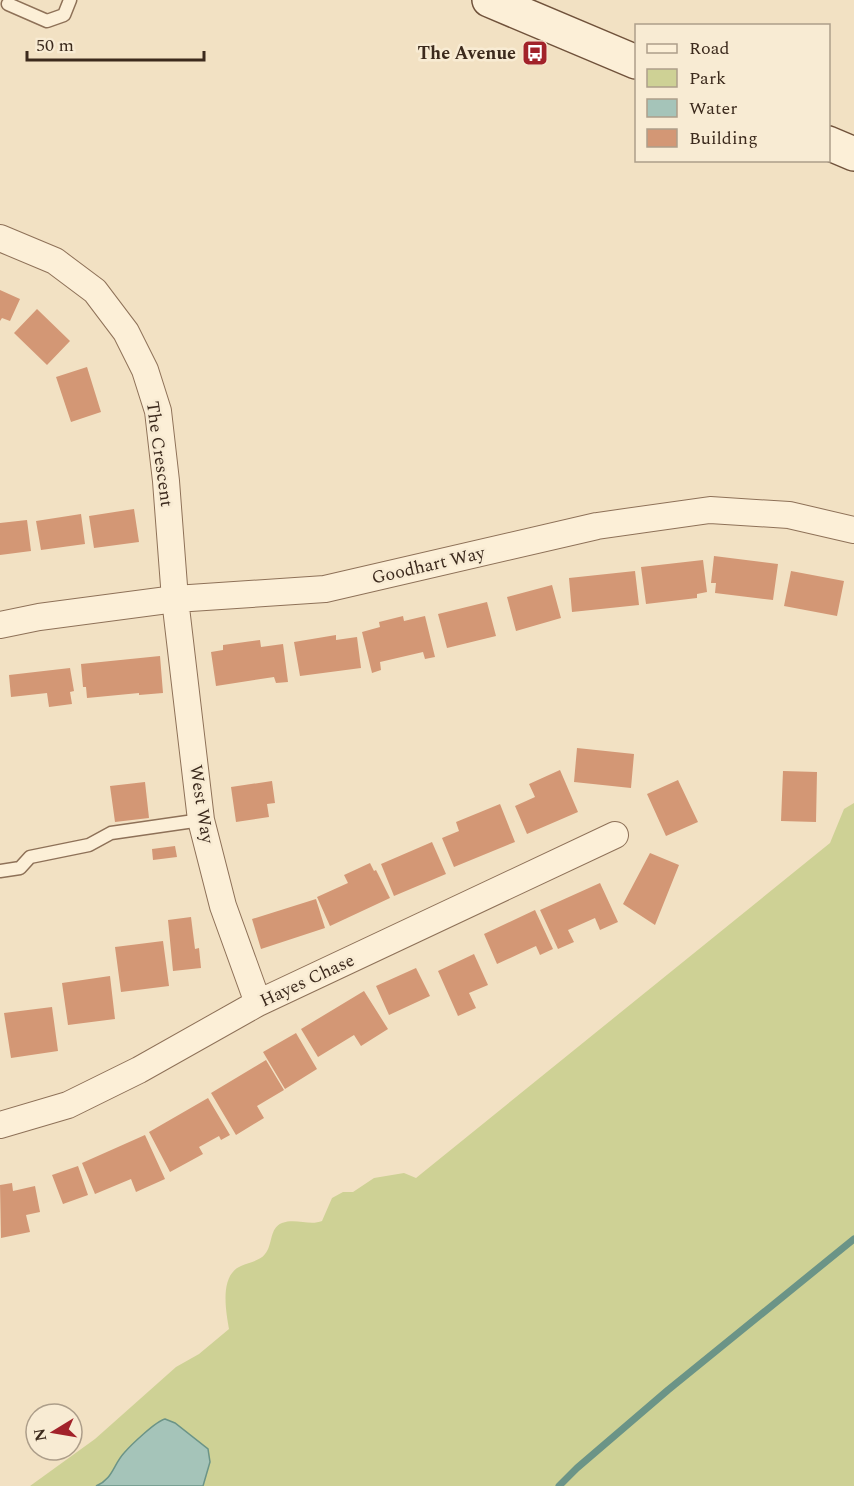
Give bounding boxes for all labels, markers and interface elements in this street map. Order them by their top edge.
scale bar [27,24,204,62]
legend [635,24,830,162]
text: 50 m [36,32,74,59]
text: Road [689,35,730,62]
bus stop icon: The Avenue [520,38,550,68]
place label: The Avenue [417,40,516,67]
text: Park [689,65,726,92]
text: Water [689,95,737,122]
text: Building [689,125,758,152]
street label: The Crescent [139,399,180,509]
street label: Goodhart Way [369,539,489,592]
street label: West Way [182,763,221,847]
street label: Hayes Chase [255,947,359,1014]
north arrow [24,1402,84,1462]
text: N [27,1426,53,1443]

